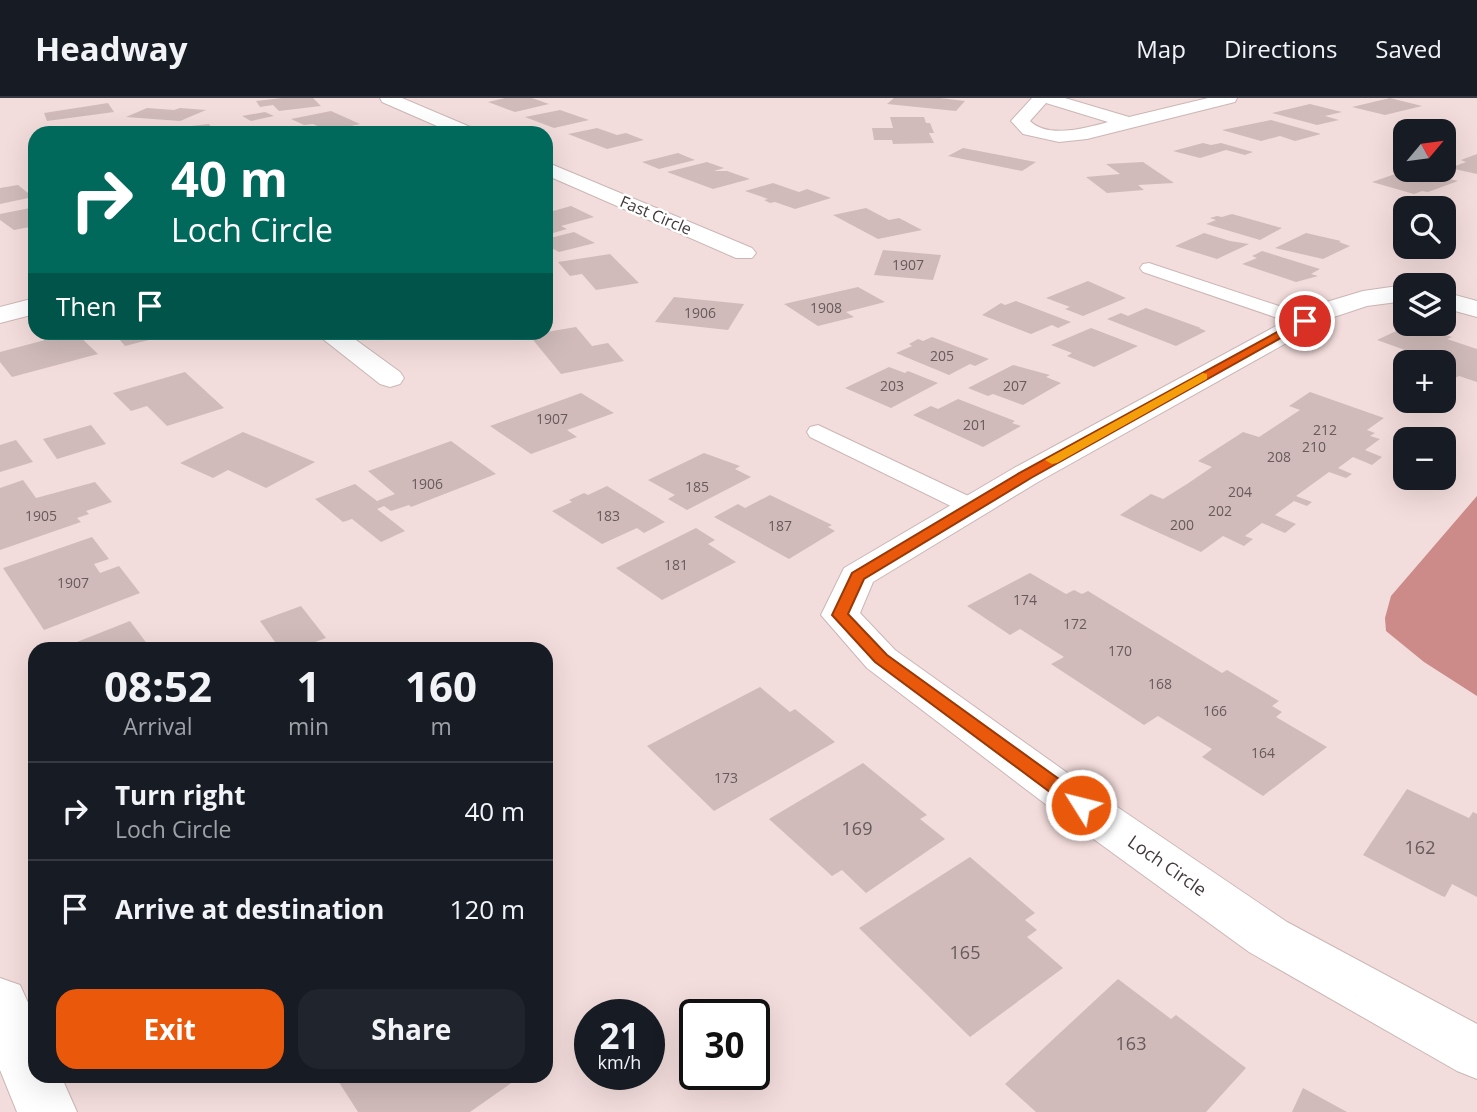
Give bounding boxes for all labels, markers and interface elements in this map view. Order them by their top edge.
text: Headway [35,26,188,71]
text: Map [1136,32,1186,65]
text: Directions [1224,32,1337,65]
text: Saved [1375,32,1442,65]
north arrow [1393,119,1456,182]
map controls [1393,119,1456,490]
text: 40 m [171,145,288,211]
icon: right [56,154,147,245]
street label: Fast Circle [617,190,695,240]
button: search [1393,196,1456,259]
text: Loch Circle [171,208,333,251]
house number: 1907 [892,255,924,274]
button: layers [1393,273,1456,336]
icon: arrive [131,287,169,325]
text: Then [56,288,117,324]
pin [1275,291,1335,351]
house number: 1908 [810,298,842,317]
icon: arrive [1286,302,1324,340]
house number: 1906 [684,303,716,322]
house number: 205 [930,346,954,365]
button: + [1393,350,1456,413]
house number: 203 [880,376,904,395]
house number: 207 [1003,376,1027,395]
house number: 1907 [536,409,568,428]
house number: 201 [963,415,987,434]
house number: 212 [1313,420,1337,439]
button: − [1393,427,1456,490]
house number: 210 [1302,437,1326,456]
house number: 208 [1267,447,1291,466]
house number: 1906 [411,474,443,493]
house number: 185 [685,477,709,496]
house number: 204 [1228,482,1252,501]
house number: 202 [1208,501,1232,520]
house number: 1905 [25,506,57,525]
house number: 183 [596,506,620,525]
house number: 200 [1170,515,1194,534]
house number: 187 [768,516,792,535]
house number: 181 [664,555,688,574]
house number: 1907 [57,573,89,592]
house number: 174 [1013,590,1037,609]
house number: 172 [1063,614,1087,633]
house number: 170 [1108,641,1132,660]
text: 08:52 [104,657,212,714]
text: 1 [296,657,321,714]
text: 160 [405,657,477,714]
house number: 168 [1148,674,1172,693]
house number: 166 [1203,701,1227,720]
text: Arrival [123,710,193,742]
text: min [288,710,329,742]
text: m [430,710,452,742]
house number: 164 [1251,743,1275,762]
house number: 173 [714,768,738,787]
position arrow [1044,768,1118,842]
text: Turn right [115,777,246,813]
icon: right [56,792,94,830]
text: 40 m [464,793,525,829]
text: Loch Circle [115,813,231,845]
house number: 169 [842,816,872,840]
street label: Loch Circle [1123,829,1212,901]
house number: 162 [1405,835,1435,859]
icon: arrive [56,890,94,928]
text: Arrive at destination [115,891,384,927]
text: 120 m [450,891,525,927]
house number: 165 [950,940,980,964]
button: Exit [56,989,284,1069]
button: Share [298,989,525,1069]
speed limit sign: 30 [679,999,770,1090]
text: 21 [599,1012,640,1059]
house number: 163 [1116,1031,1146,1055]
text: km/h [598,1050,641,1074]

